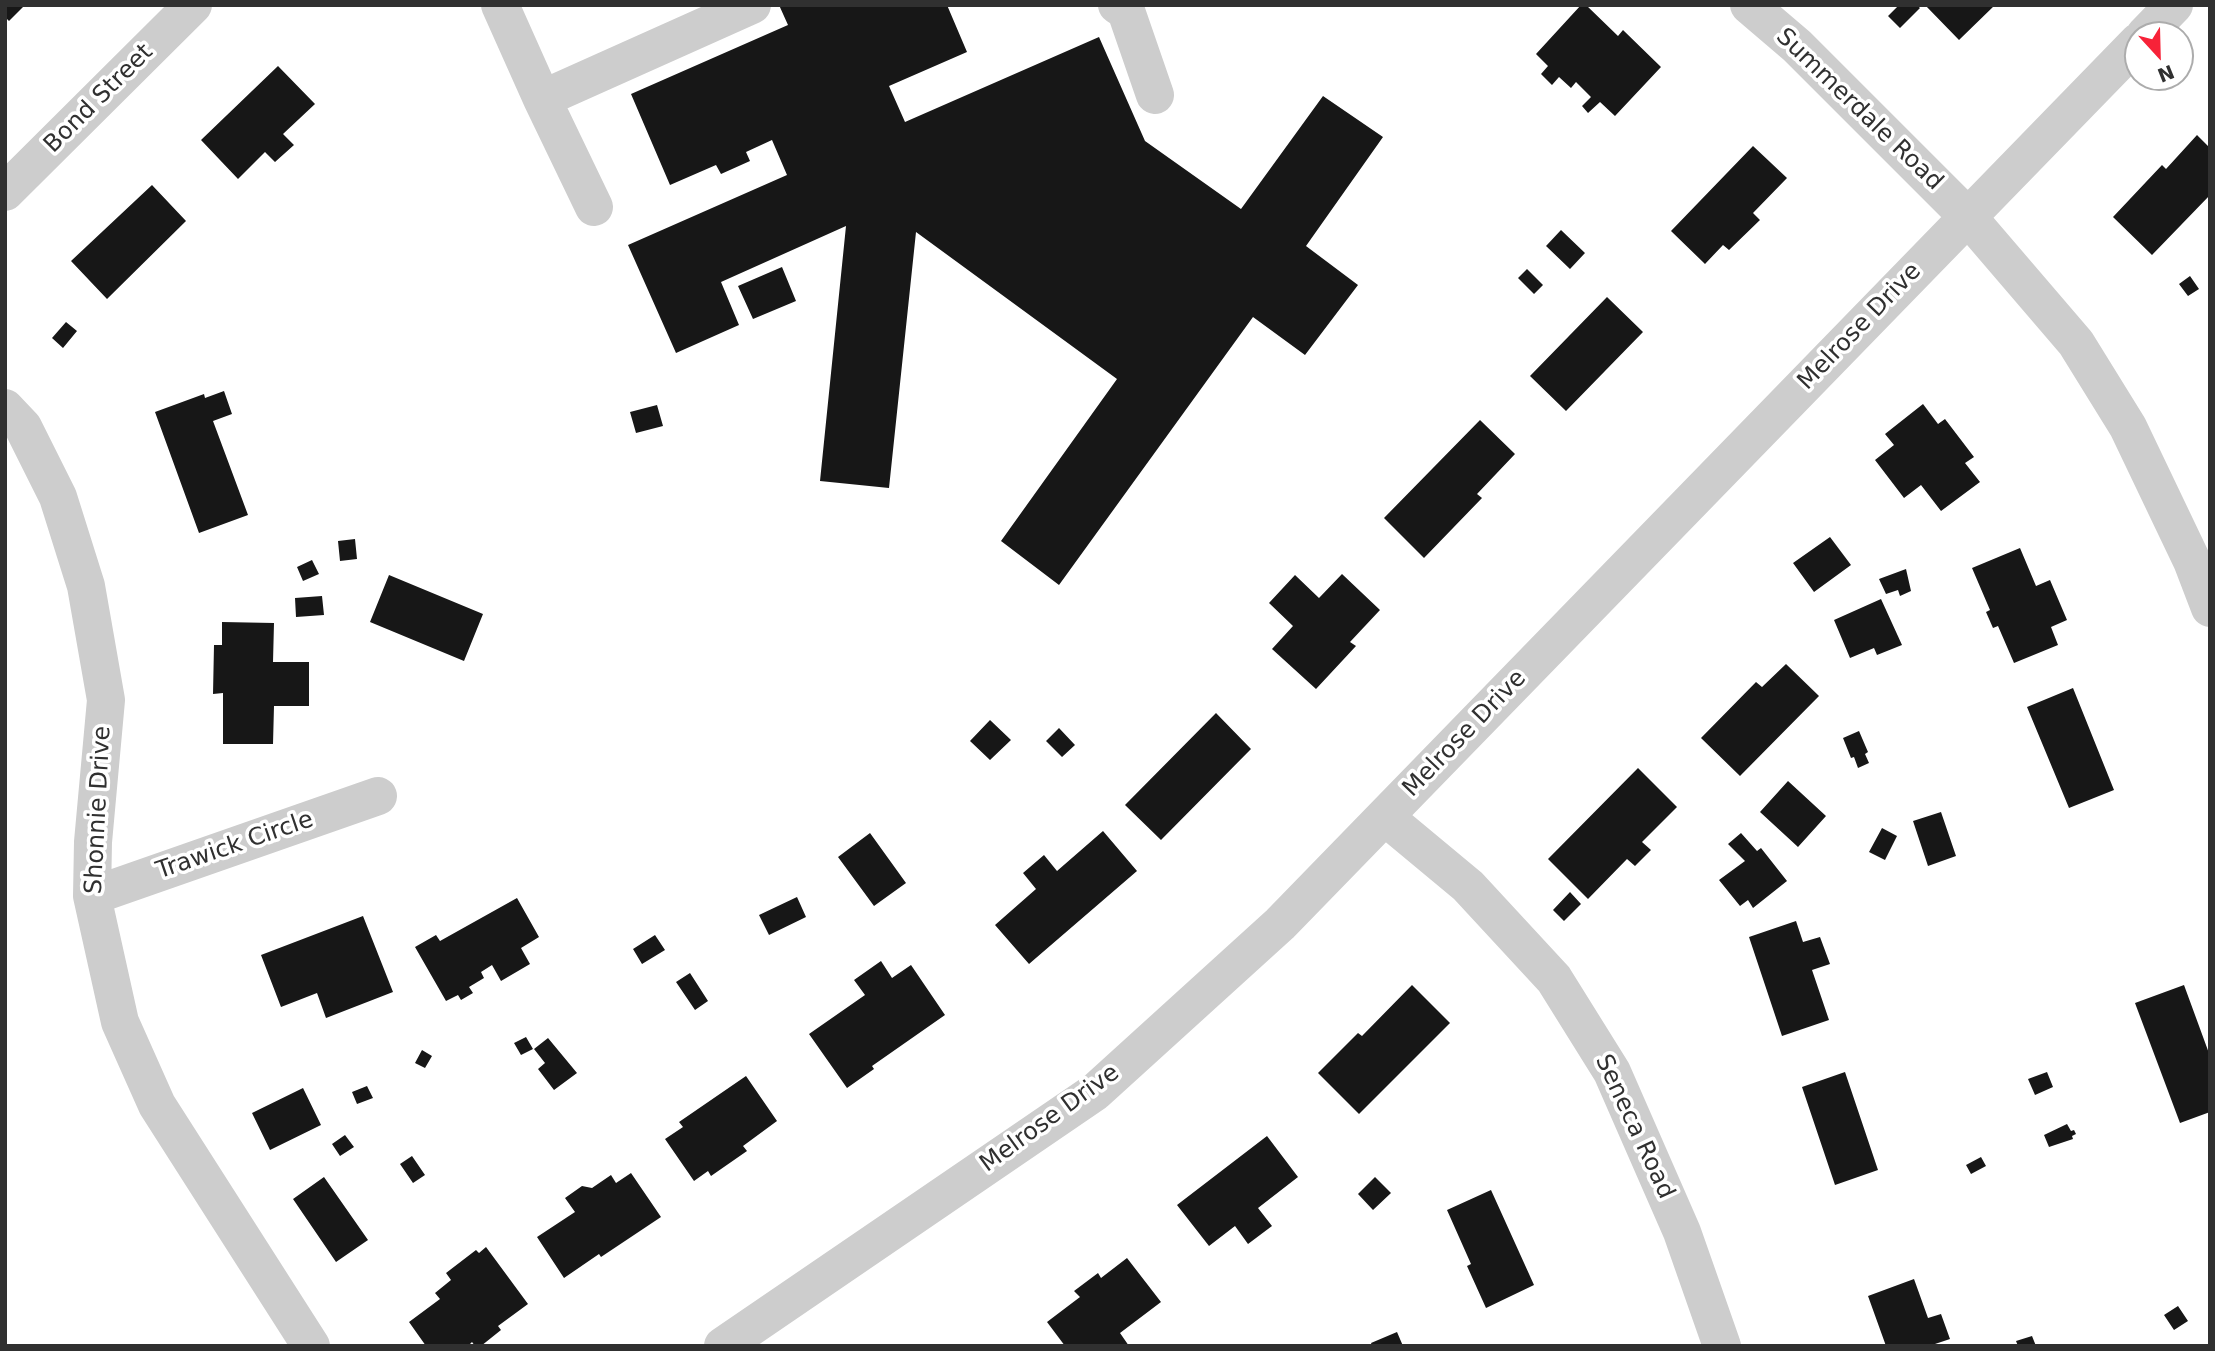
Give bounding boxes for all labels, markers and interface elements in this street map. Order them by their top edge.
north arrow [2124,21,2194,91]
street label: Summerdale Road [1770,23,1948,197]
street label: Bond Street [39,39,159,159]
text: N [2155,60,2178,87]
street label: Melrose Drive [1792,258,1928,396]
street label: Melrose Drive [1397,665,1533,803]
street label: Shonnie Drive [80,725,118,895]
street label: Trawick Circle [153,806,317,886]
street label: Seneca Road [1588,1050,1680,1204]
street label: Melrose Drive [975,1059,1125,1179]

